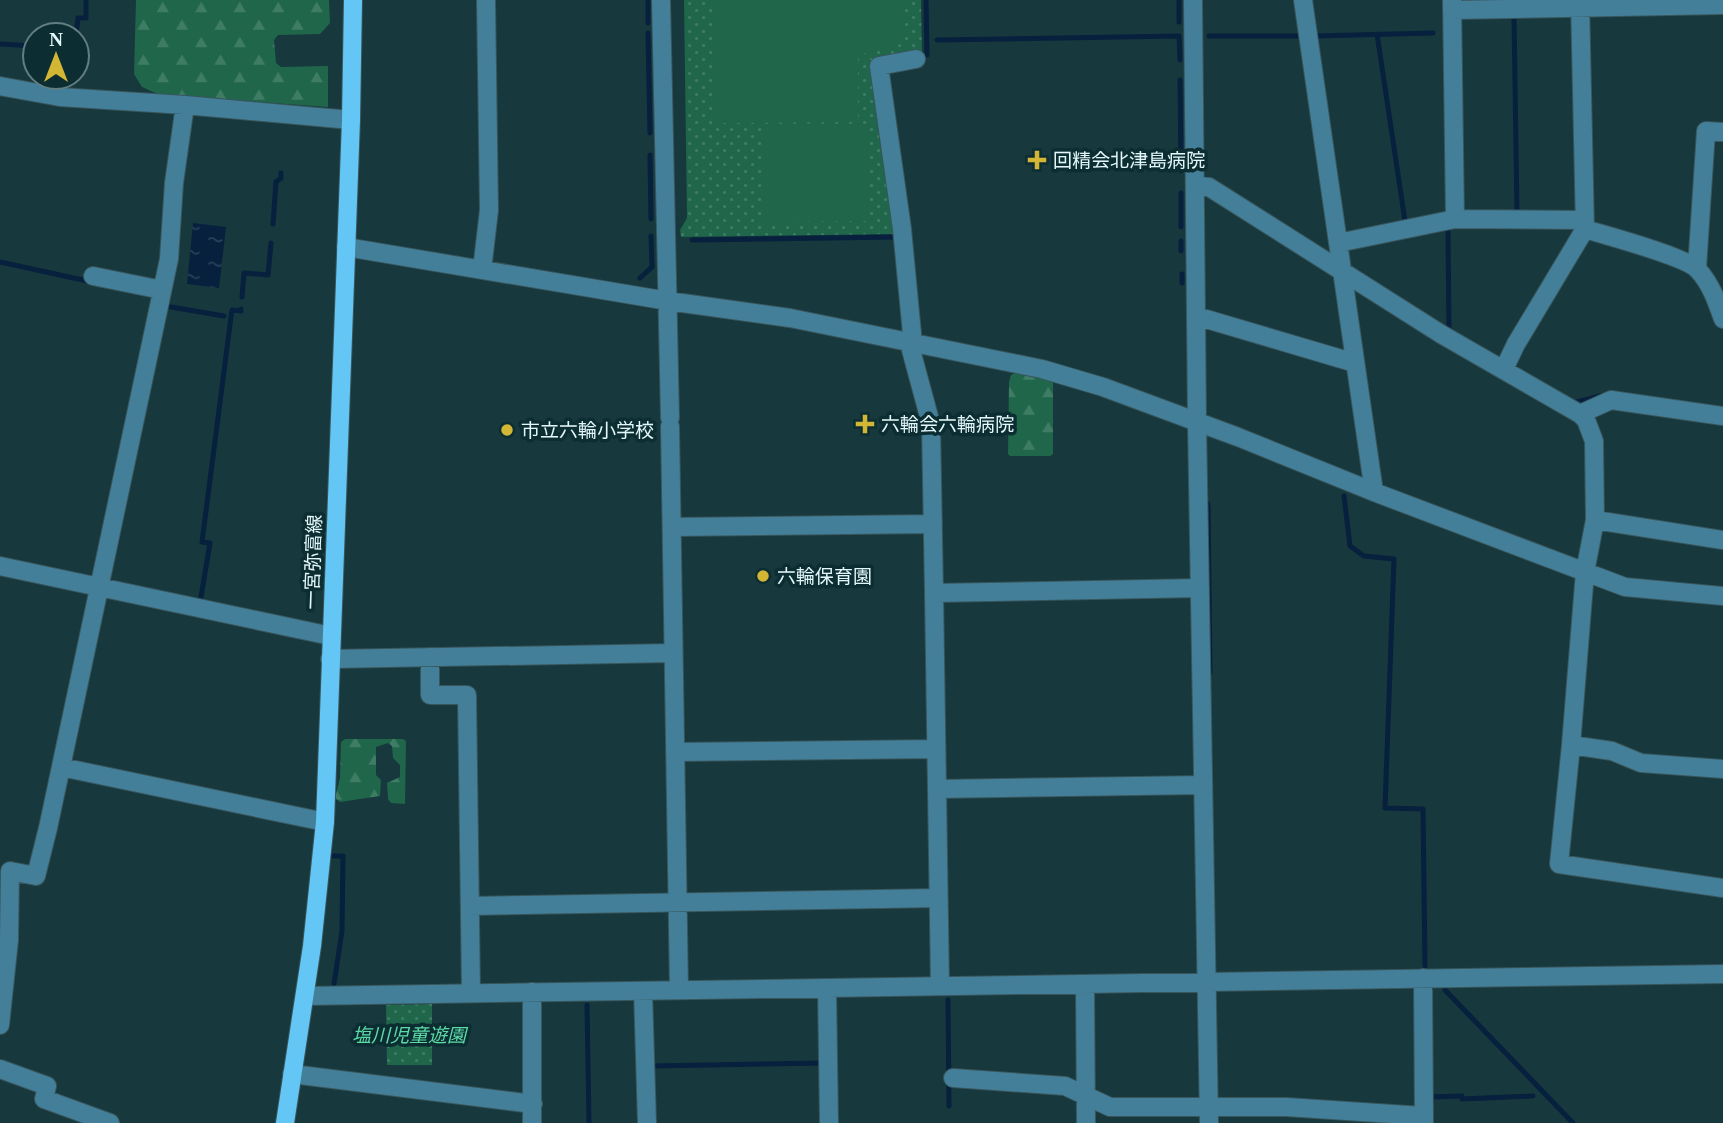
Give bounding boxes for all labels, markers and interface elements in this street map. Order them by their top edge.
north arrow [21,21,91,91]
text: N [49,29,63,50]
marker: 回精会北津島病院 [1027,150,1047,170]
place label: 回精会北津島病院 [1053,150,1205,171]
marker: 六輪会六輪病院 [855,414,875,434]
place label: 六輪会六輪病院 [881,414,1014,435]
place label: 市立六輪小学校 [521,420,654,441]
marker: 市立六輪小学校 [499,422,515,438]
street label: 一宮弥富線 [301,514,325,610]
place label: 六輪保育園 [777,566,872,587]
marker: 六輪保育園 [755,568,771,584]
park label: 塩川児童遊園 [352,1025,469,1046]

